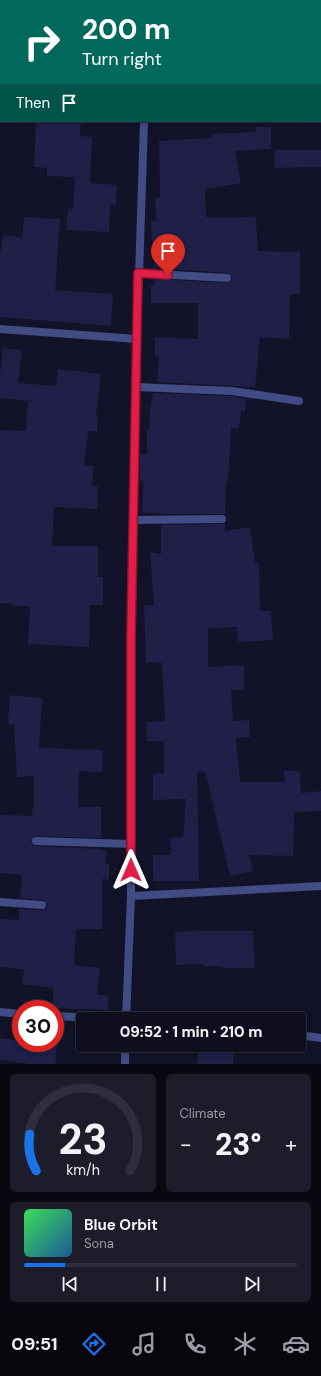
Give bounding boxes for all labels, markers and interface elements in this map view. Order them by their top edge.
text: 200 m [82,11,170,48]
icon: right [16,16,68,68]
text: Turn right [82,47,162,71]
icon: arrive [58,92,80,114]
text: Then [16,93,50,113]
pin [151,234,185,275]
icon: arrive [157,240,179,262]
position arrow [110,849,152,891]
speed limit sign: 30 [12,1000,64,1052]
text: 09:52 · 1 min · 210 m [120,1022,262,1042]
text: Climate [180,1105,226,1122]
text: 23 [58,1113,107,1167]
text: 23° [215,1125,261,1164]
text: − [180,1130,192,1159]
text: + [285,1130,297,1159]
text: km/h [66,1161,100,1179]
text: Blue Orbit [84,1215,158,1235]
text: Sona [84,1235,114,1252]
icon: previous [59,1273,81,1295]
icon: pause [150,1273,172,1295]
icon: next [241,1273,263,1295]
icon: directions [80,1330,108,1358]
icon: music [130,1330,158,1358]
icon: phone [181,1330,209,1358]
icon: climate [231,1330,259,1358]
icon: car [282,1330,310,1358]
text: 09:51 [11,1332,58,1356]

